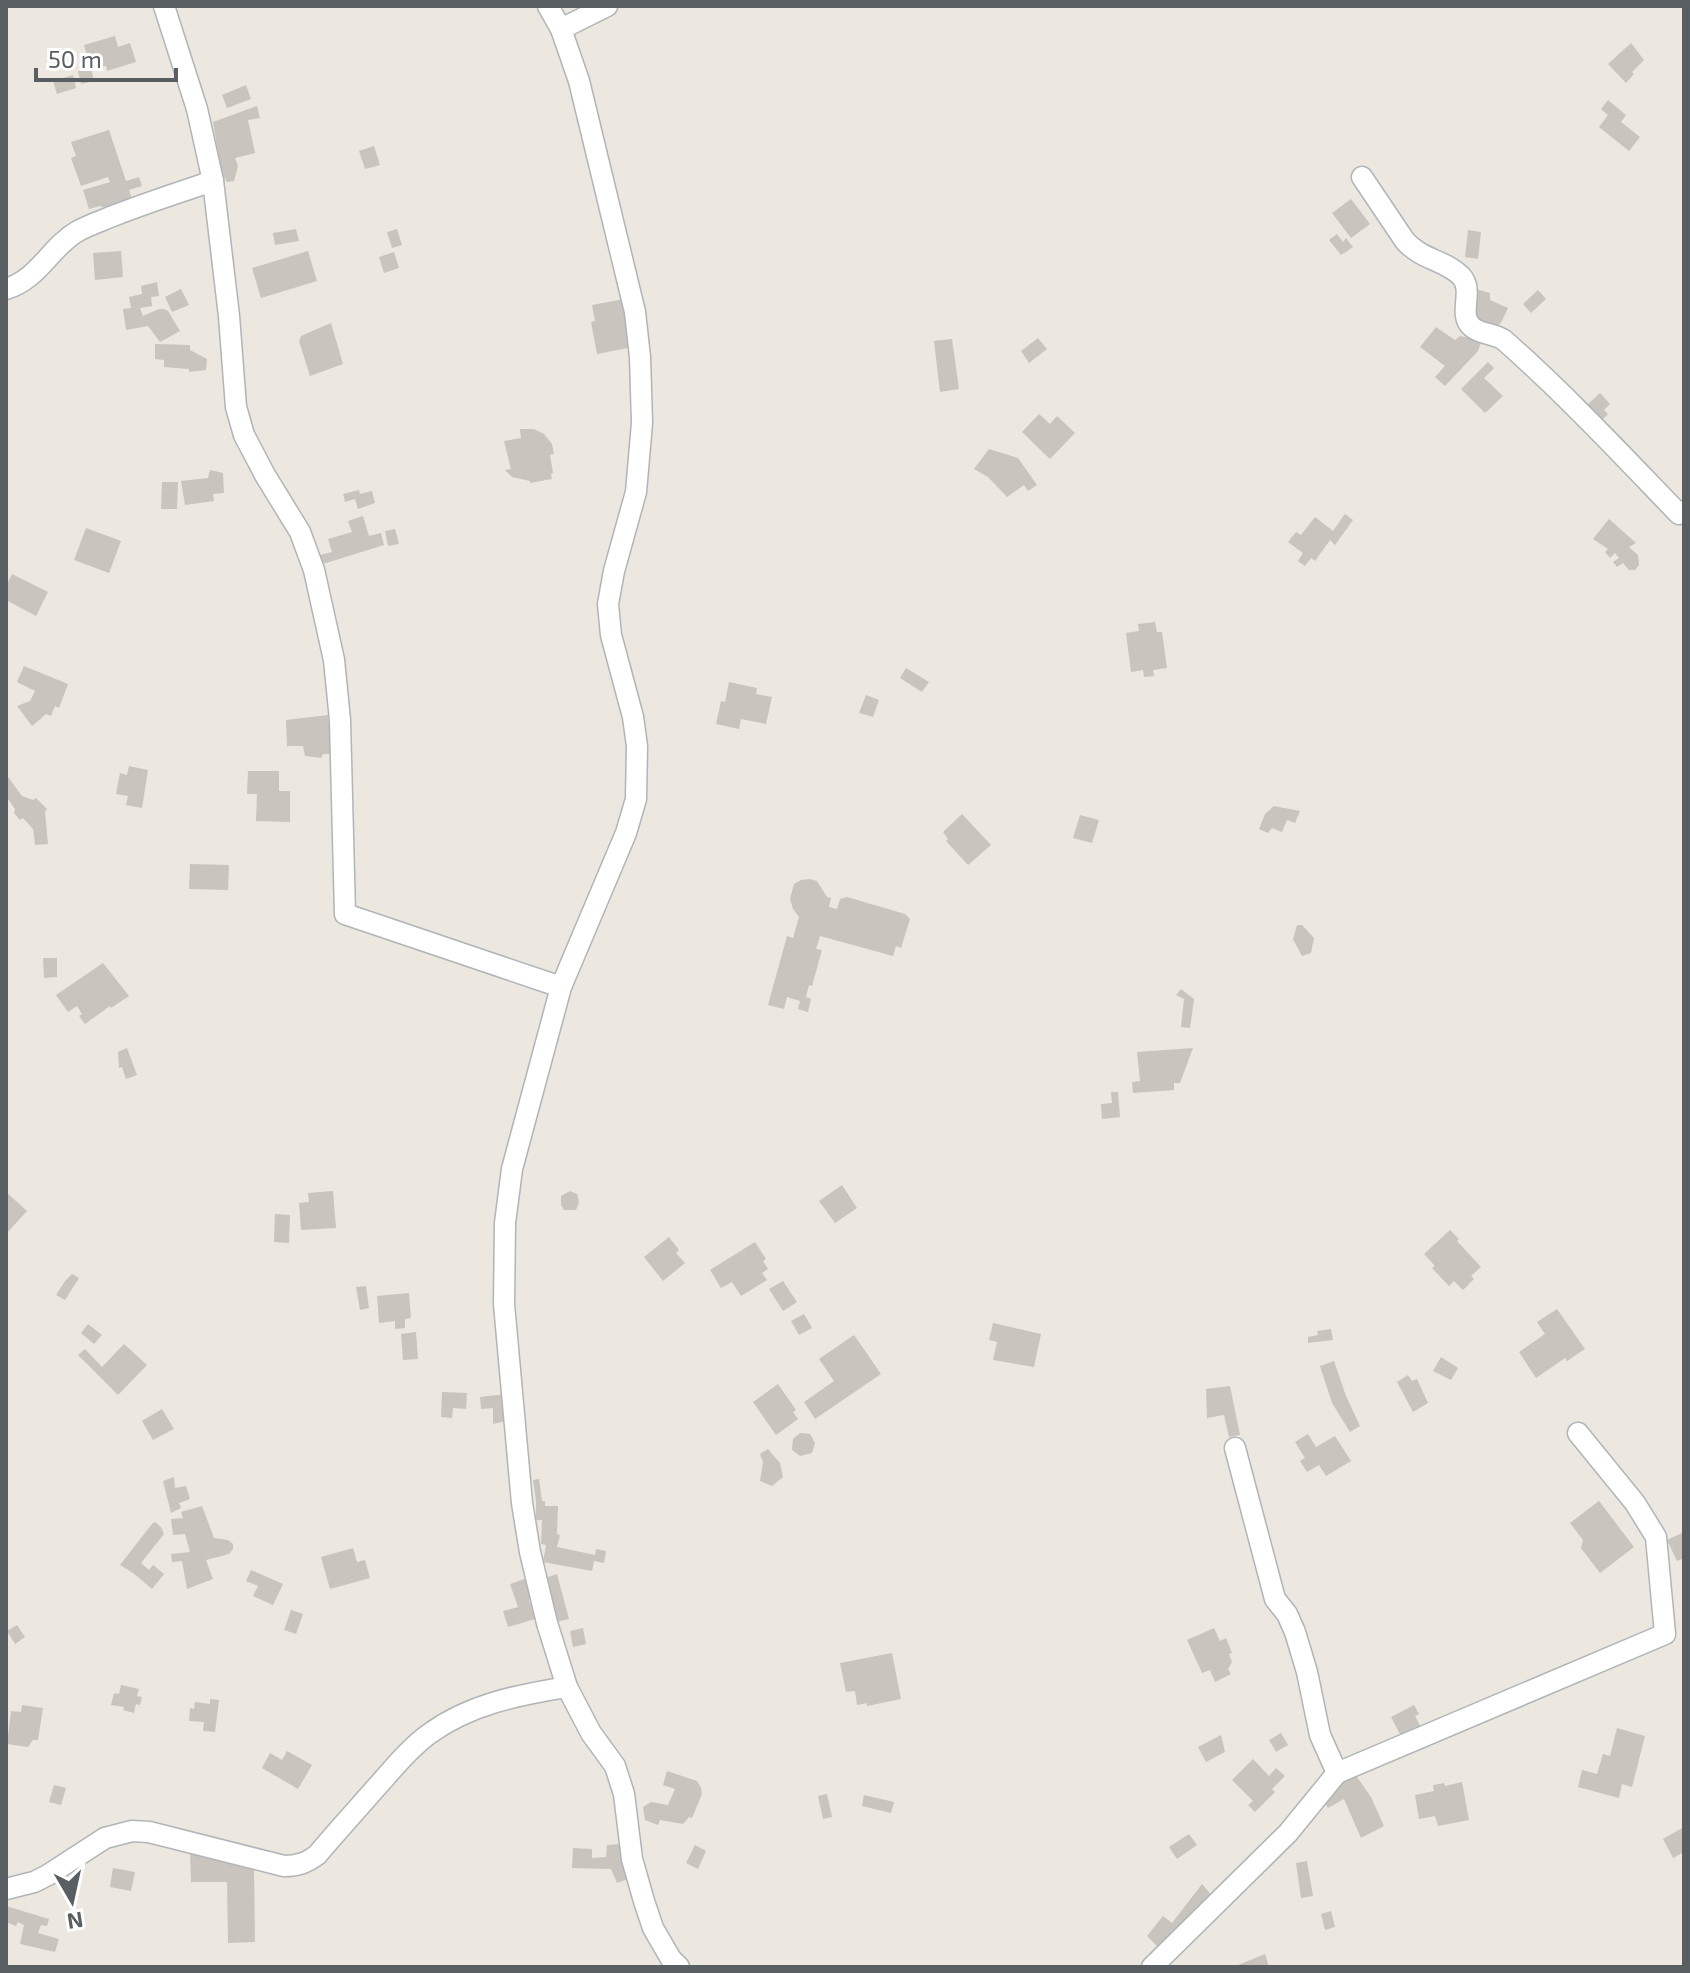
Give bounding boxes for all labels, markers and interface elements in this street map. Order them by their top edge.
scale bar [36,32,176,82]
text: 50 m [48,44,102,73]
north arrow [32,1861,112,1941]
text: N [65,1908,85,1936]

